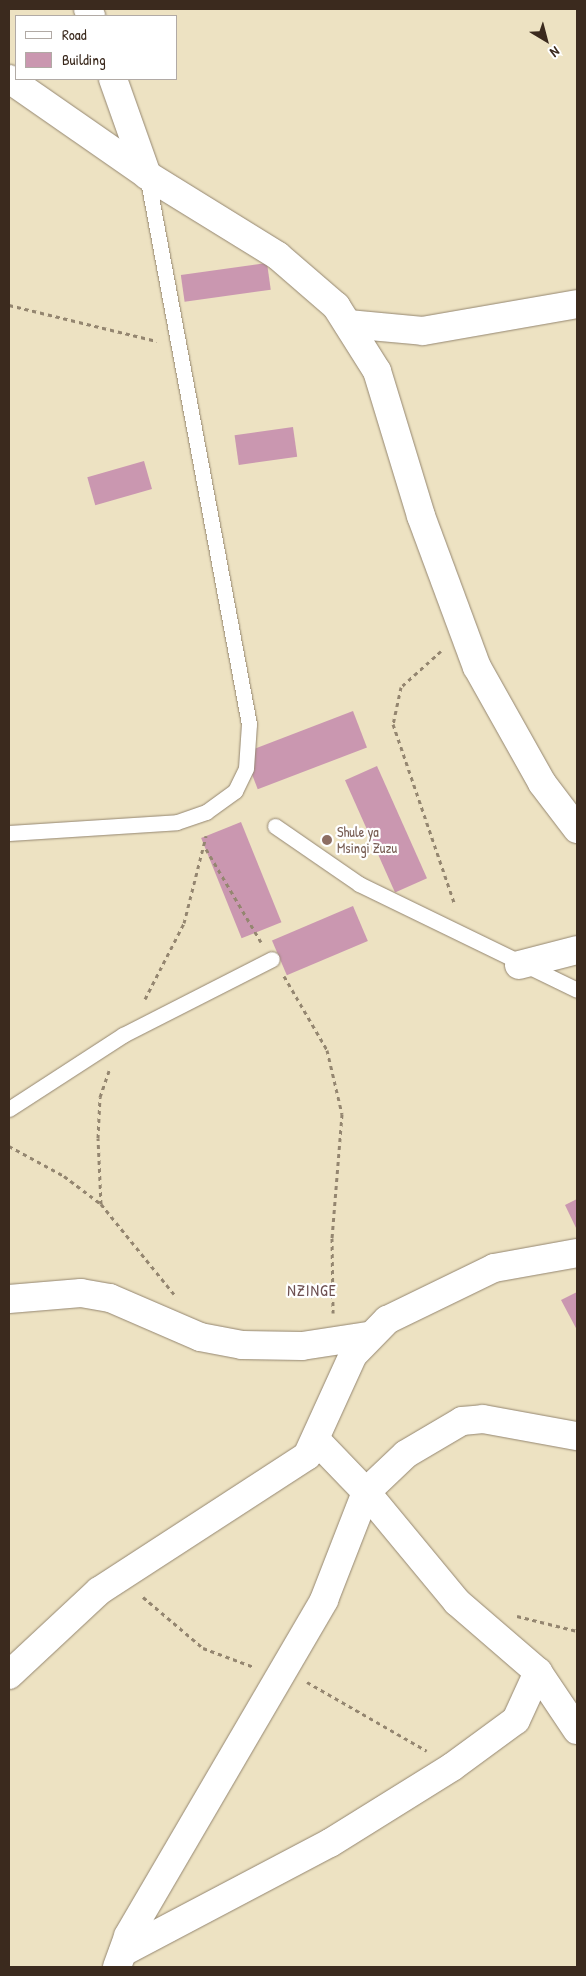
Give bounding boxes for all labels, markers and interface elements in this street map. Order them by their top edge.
legend [15,15,178,80]
north arrow [521,15,571,65]
text: Road [62,24,87,45]
text: N [547,43,564,62]
text: Building [62,49,106,70]
place label: Shule ya Msingi Zuzu [337,824,397,856]
marker: Shule ya Msingi Zuzu [321,834,333,846]
district label: NZINGE [286,1280,338,1300]

